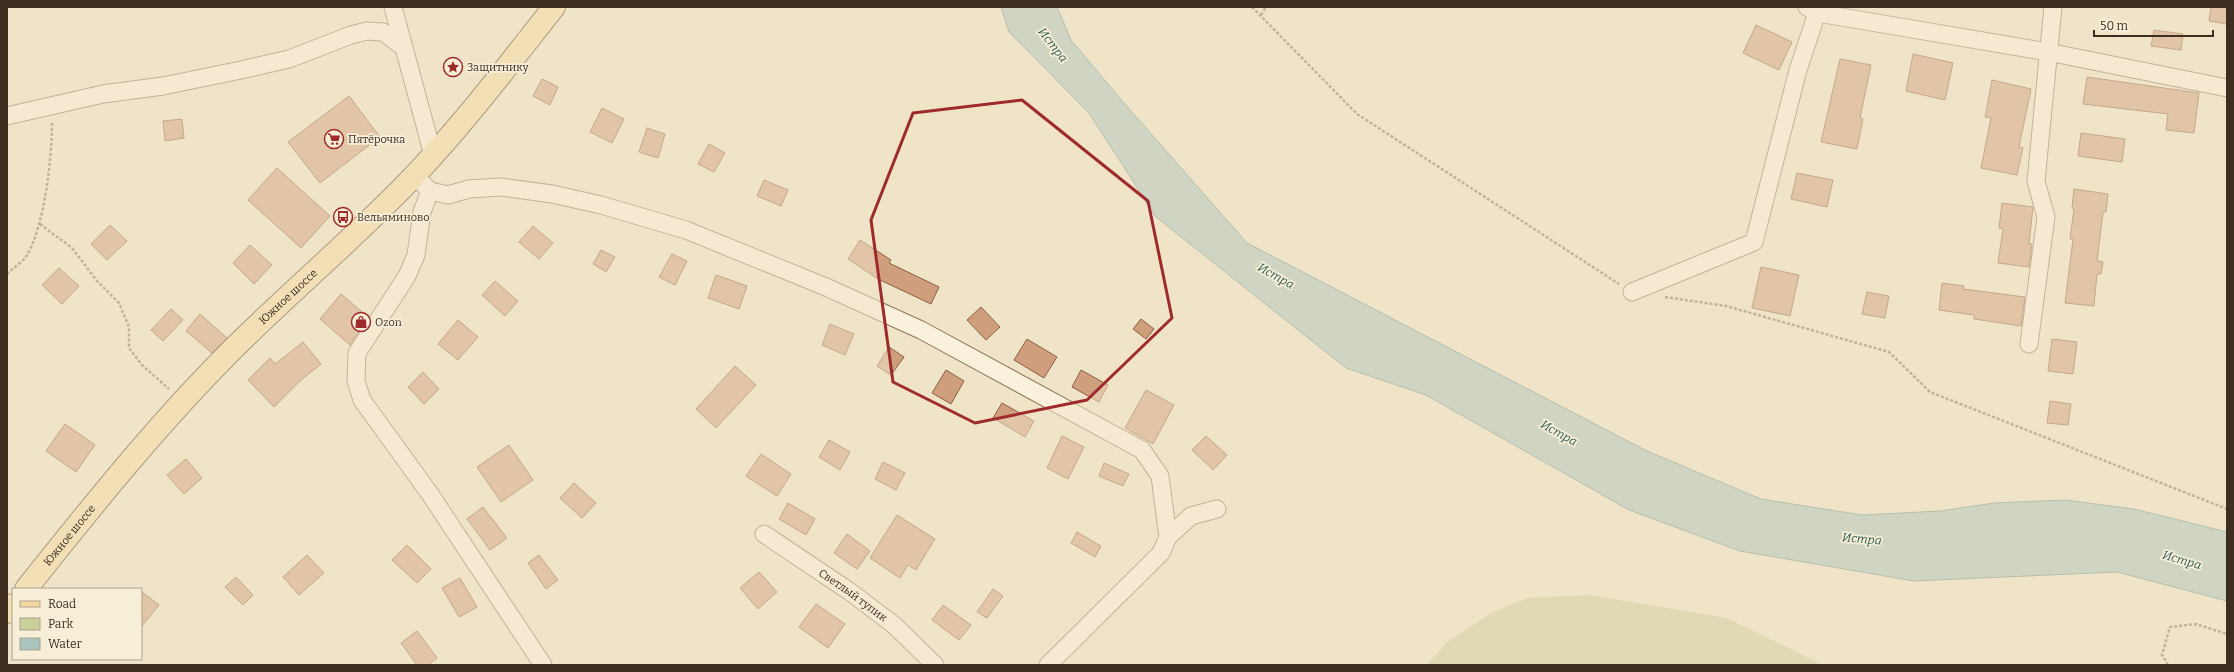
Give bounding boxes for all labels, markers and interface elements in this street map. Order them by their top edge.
scale bar [2094,12,2213,38]
text: 50 m [2100,19,2129,33]
water label: Истра [1035,25,1071,65]
place icon: Защитнику [442,56,464,78]
place label: Защитнику [467,61,529,74]
supermarket icon: Пятёрочка [323,128,345,150]
place label: Пятёрочка [348,133,405,146]
bus stop icon: Вельяминово [332,206,354,228]
place label: Вельяминово [357,211,430,224]
water label: Истра [1255,260,1297,292]
street label: Южное шоссе [256,266,320,327]
shop icon: Ozon [350,311,372,333]
place label: Ozon [375,316,402,329]
water label: Истра [1538,417,1580,449]
street label: Южное шоссе [41,502,98,568]
water label: Истра [1842,530,1882,548]
water label: Истра [2161,548,2203,572]
street label: Светлый тупик [816,566,890,624]
legend [12,588,142,660]
text: Road [48,597,76,611]
text: Park [48,617,74,631]
text: Water [48,637,83,651]

